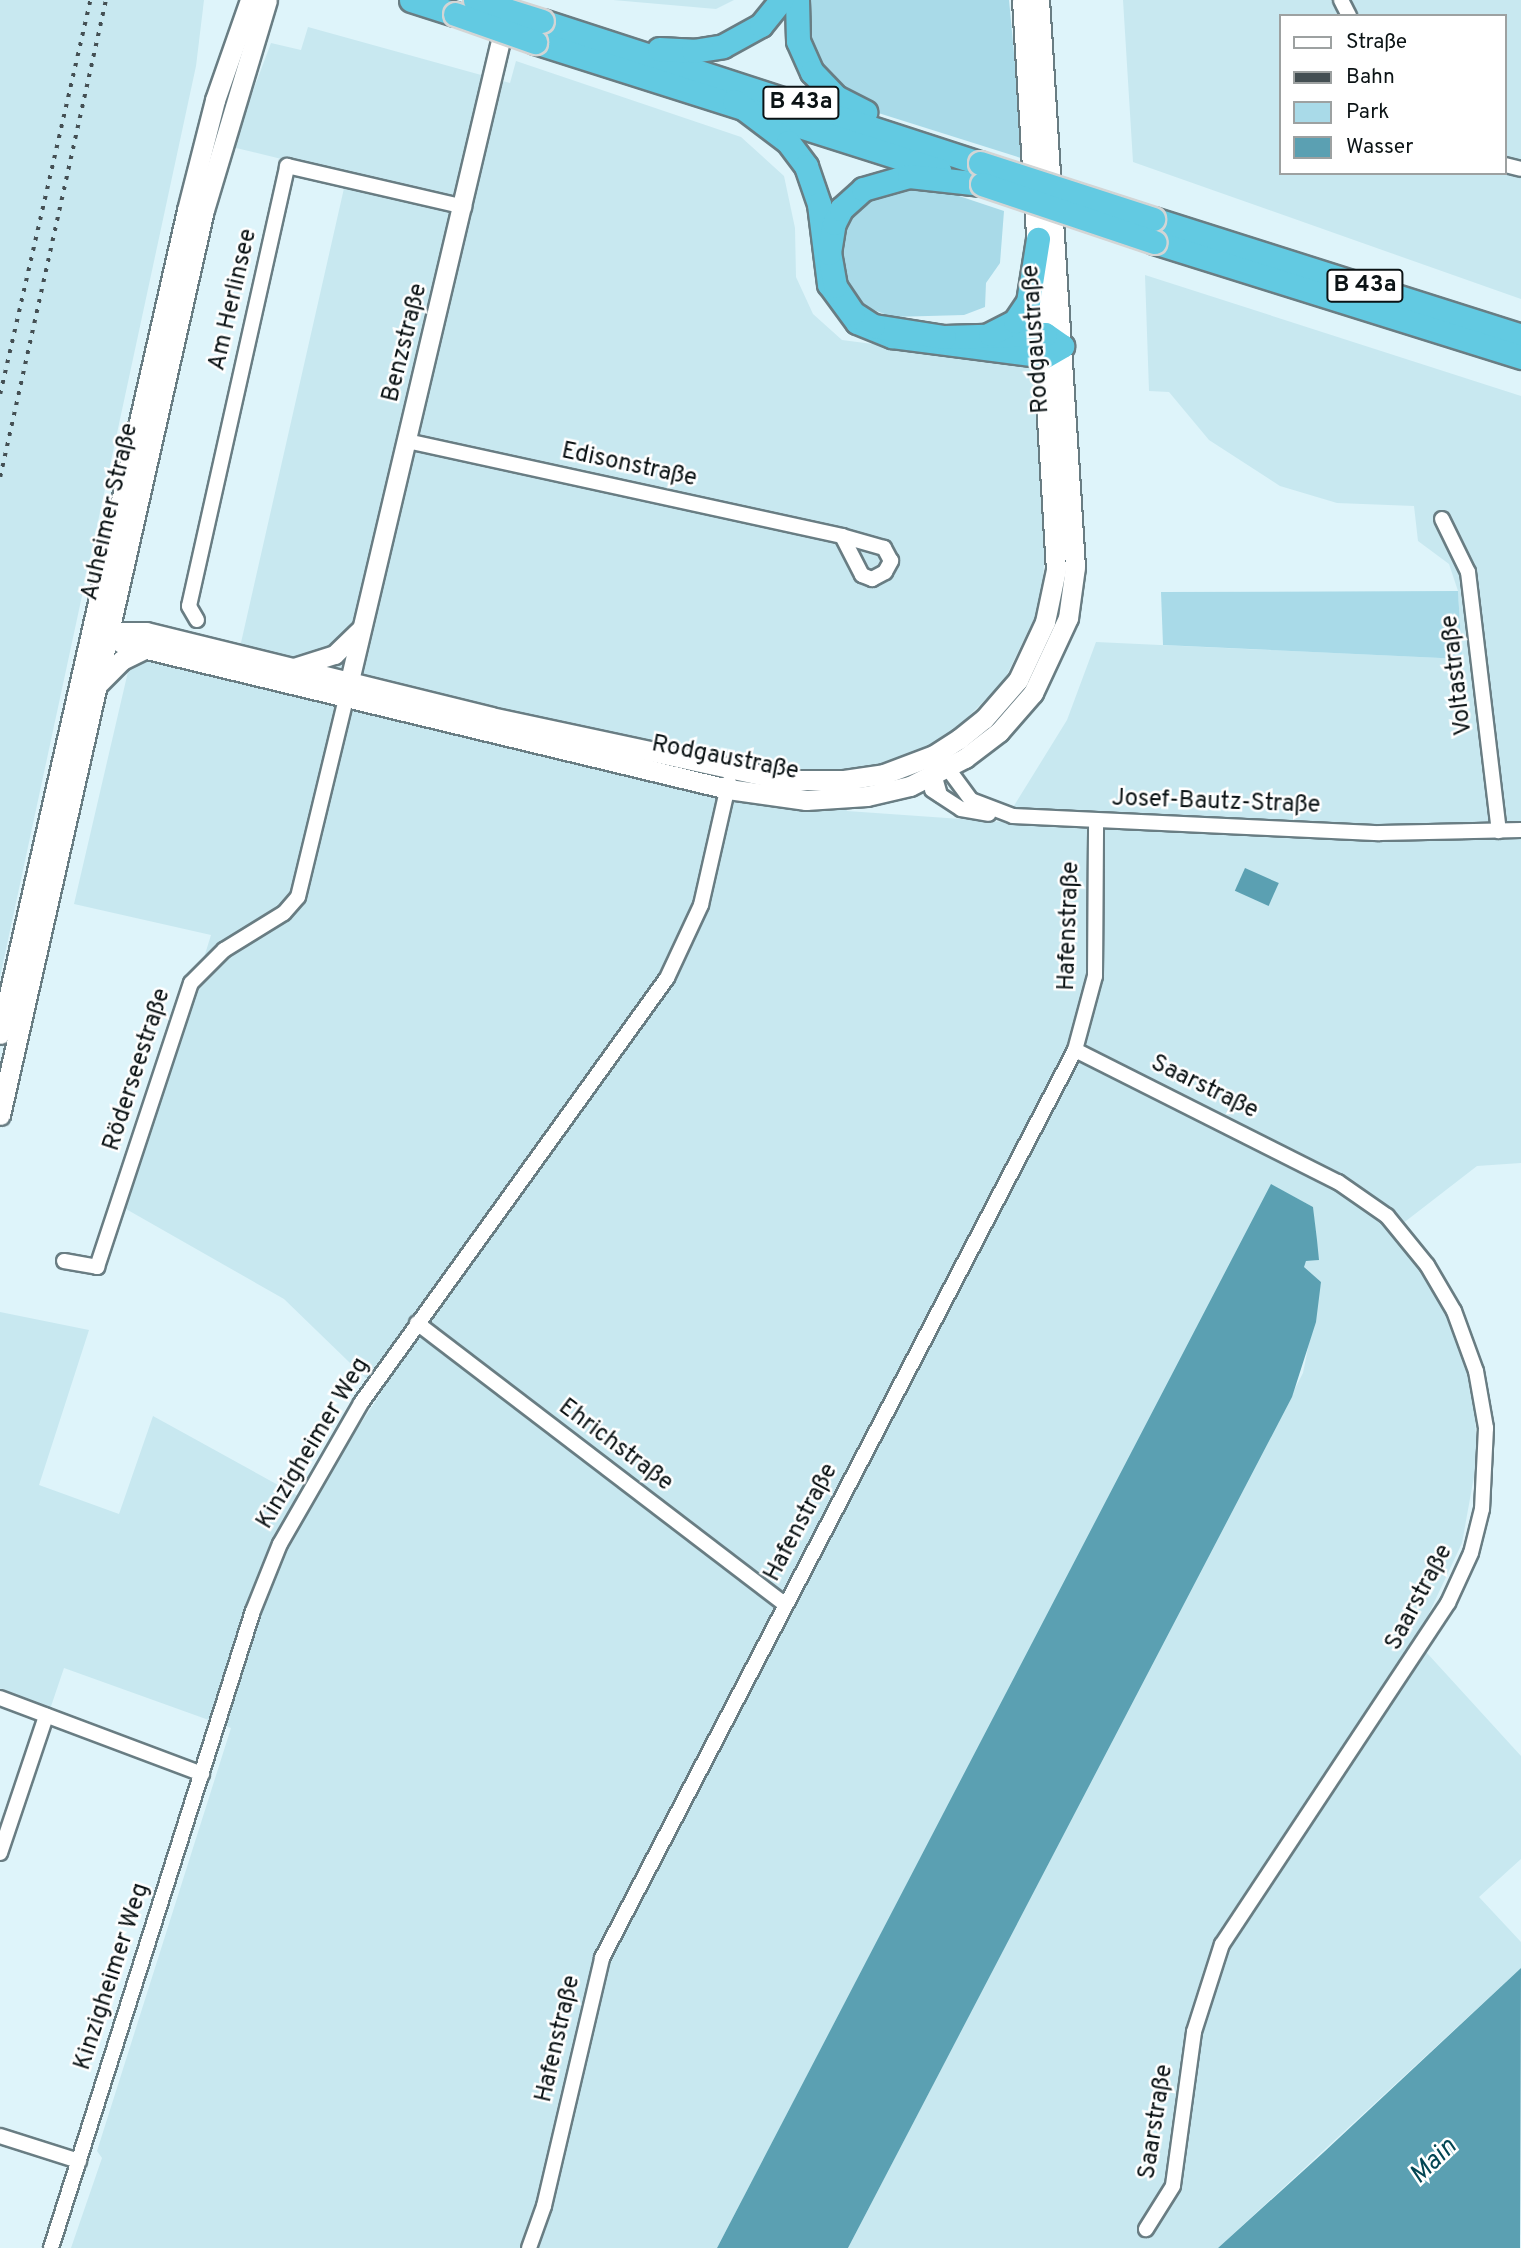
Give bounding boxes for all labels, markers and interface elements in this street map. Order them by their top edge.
legend [1280,14,1507,175]
text: Straße [1346,29,1407,56]
text: Bahn [1346,64,1395,91]
road number: B 43a [761,83,841,122]
text: Park [1346,99,1389,126]
text: Wasser [1346,134,1413,161]
street label: Am Herlinsee [204,226,264,374]
street label: Rodgaustraße [1017,264,1057,414]
road number: B 43a [1325,266,1405,306]
street label: Benzstraße [377,281,435,405]
street label: Auheimer Straße [77,420,145,604]
street label: Edisonstraße [559,438,699,494]
street label: Voltastraße [1436,613,1480,737]
street label: Rodgaustraße [649,731,801,787]
street label: Josef-Bautz-Straße [1111,785,1321,821]
street label: Hafenstraße [1053,861,1087,991]
street label: Röderseestraße [98,985,178,1155]
street label: Saarstraße [1146,1050,1262,1126]
street label: Kinzigheimer Weg [251,1353,377,1535]
street label: Ehrichstraße [552,1394,678,1498]
street label: Hafenstraße [759,1459,845,1587]
street label: Saarstraße [1380,1540,1460,1656]
street label: Kinzigheimer Weg [69,1880,157,2074]
street label: Hafenstraße [530,1973,588,2105]
street label: Saarstraße [1134,2063,1180,2181]
water label: Main [1404,2132,1464,2192]

